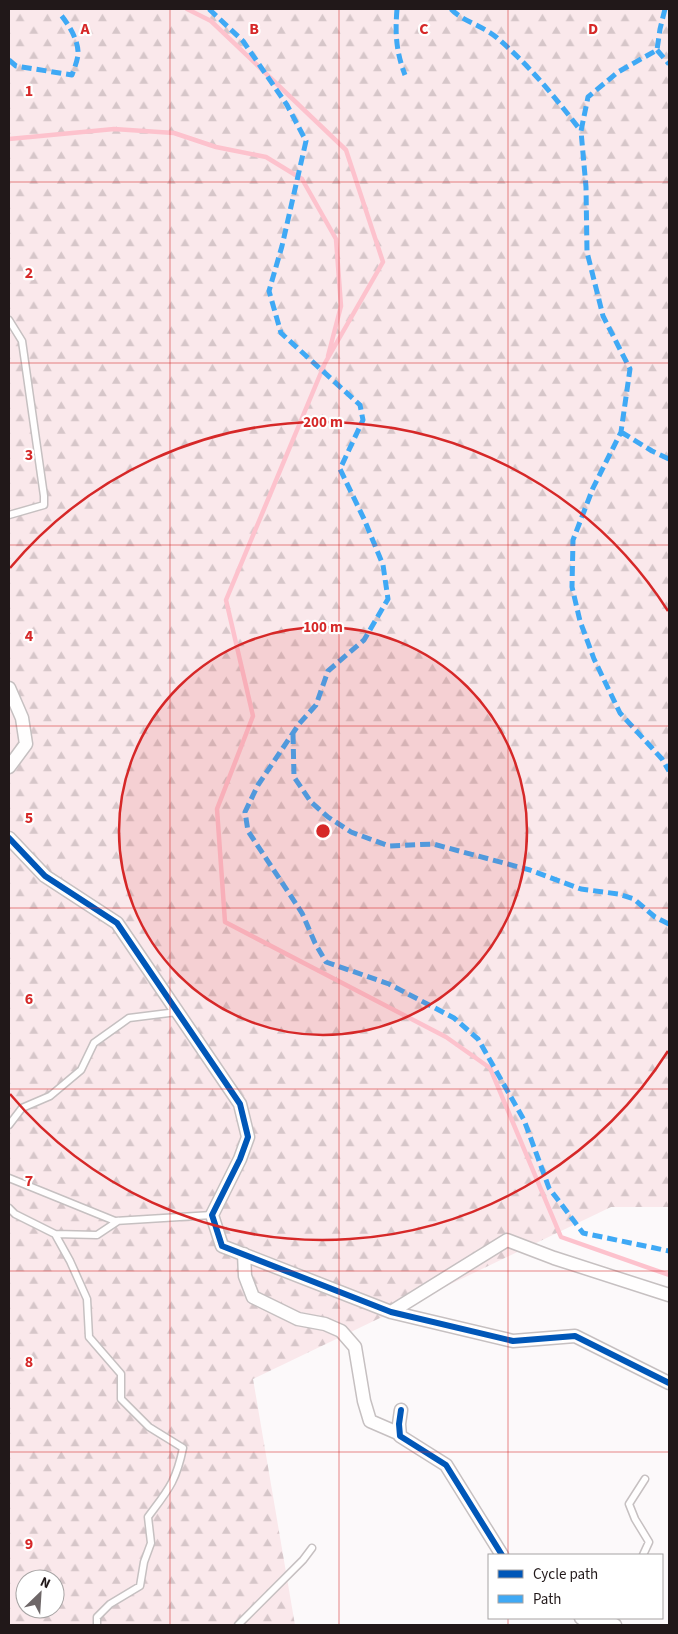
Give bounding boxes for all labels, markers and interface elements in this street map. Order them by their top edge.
text: A [79,18,90,40]
text: B [249,18,259,40]
text: C [419,18,429,40]
text: D [588,18,598,40]
text: 1 [25,80,33,102]
text: 2 [25,262,33,284]
text: 200 m [303,412,343,433]
text: 3 [25,444,33,466]
text: 100 m [303,617,343,638]
text: 4 [25,625,34,647]
text: 5 [25,807,33,829]
centre of rings [314,822,332,840]
text: 6 [25,988,33,1010]
text: 7 [25,1170,33,1192]
text: 8 [25,1351,33,1373]
text: 9 [25,1533,33,1555]
legend [488,1554,663,1619]
text: Cycle path [533,1564,598,1585]
north arrow [15,1569,65,1619]
text: N [37,1572,54,1594]
text: Path [533,1589,561,1610]

